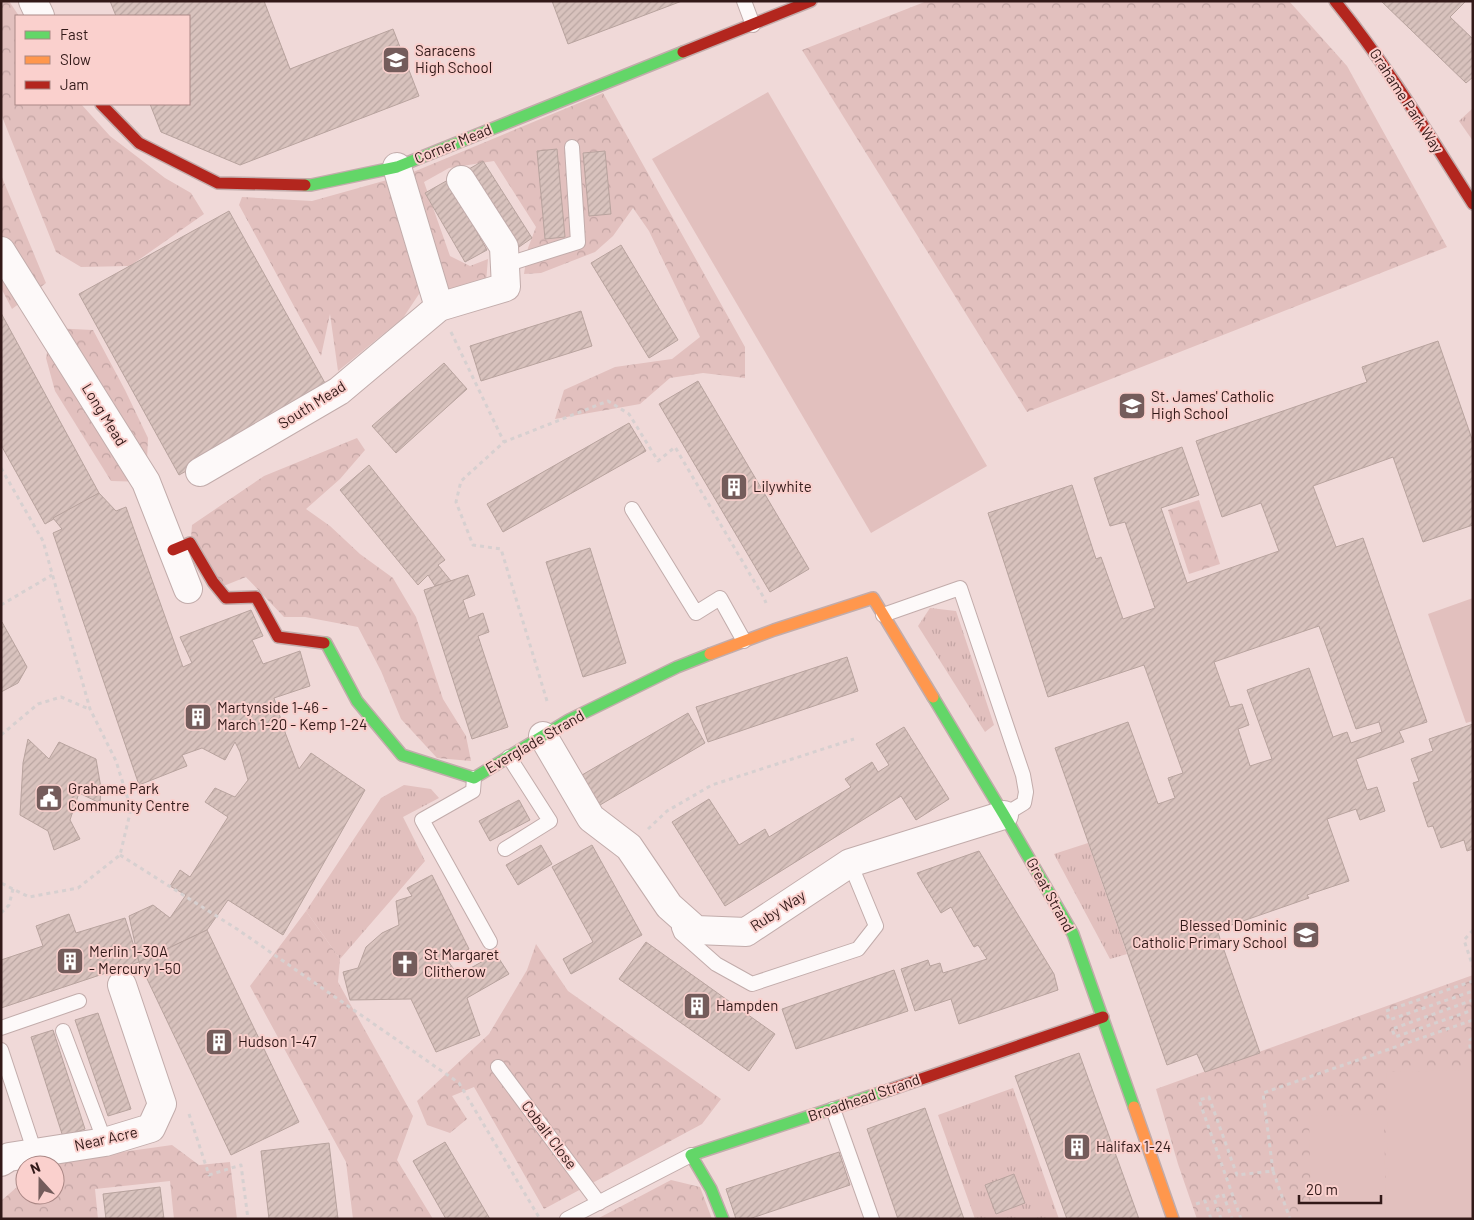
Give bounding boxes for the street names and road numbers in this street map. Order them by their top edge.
street label: Grahame Park Way [1366,45,1447,156]
street label: Corner Mead [411,119,494,167]
street label: South Mead [274,376,348,432]
street label: Long Mead [79,380,131,449]
street label: Everglade Strand [482,706,587,777]
street label: Great Strand [1023,854,1079,935]
street label: Ruby Way [746,886,808,935]
street label: Broadhead Strand [805,1069,922,1125]
street label: Cobalt Close [518,1097,581,1172]
street label: Near Acre [72,1122,139,1154]

